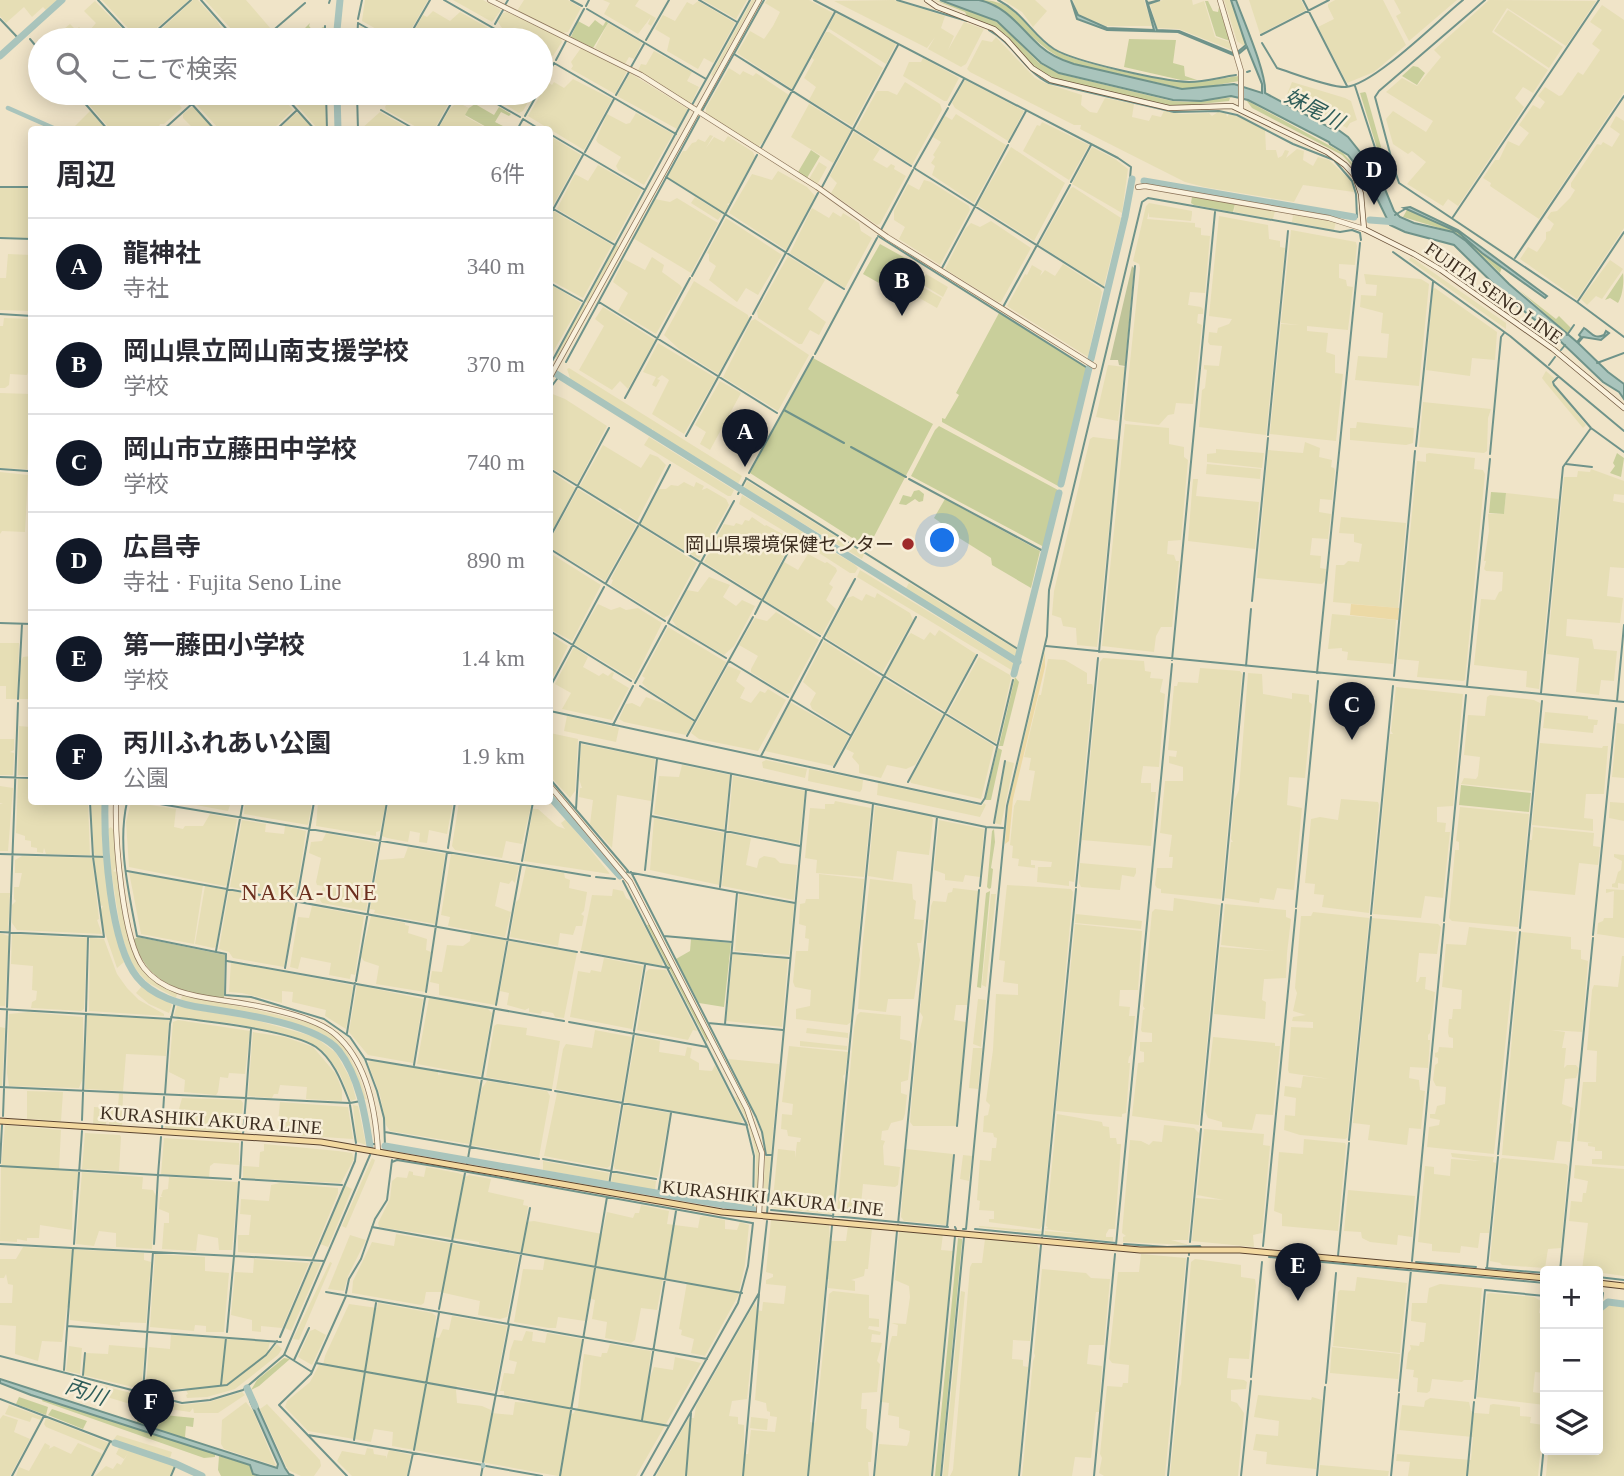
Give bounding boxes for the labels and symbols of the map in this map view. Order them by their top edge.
water label: 妹尾川 [1281,84,1349,135]
pin: D [1351,147,1397,205]
street label: FUJITA SENO LINE [1421,238,1567,348]
pin: B [879,258,925,316]
pin: A [722,409,768,467]
your location [925,523,959,557]
place label: 岡山県環境保健センター [685,534,894,555]
marker: 岡山県環境保健センター [900,536,916,552]
pin: C [1329,682,1375,740]
district label: NAKA-UNE [241,880,379,905]
street label: KURASHIKI AKURA LINE [99,1102,323,1138]
street label: KURASHIKI AKURA LINE [661,1176,885,1220]
pin: E [1275,1243,1321,1301]
water label: 丙川 [62,1374,112,1411]
pin: F [128,1379,174,1437]

